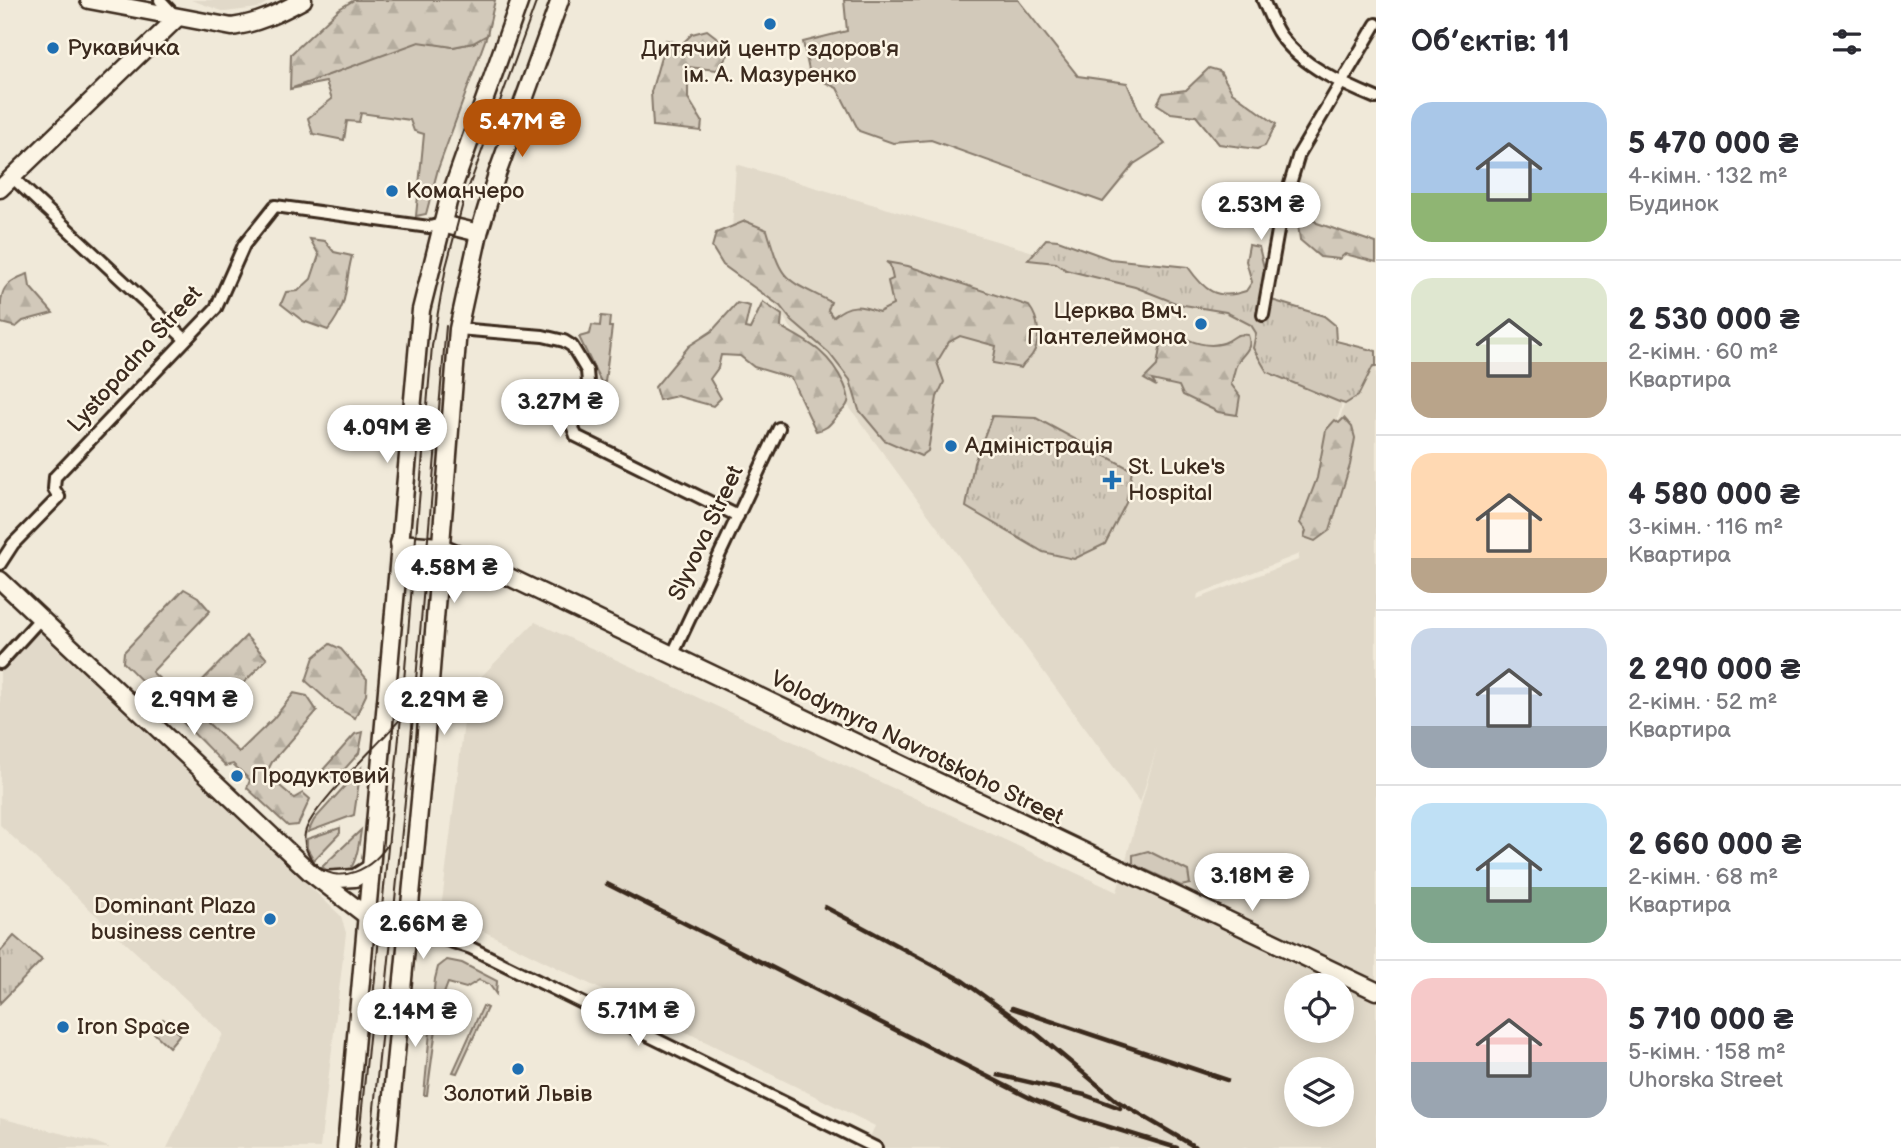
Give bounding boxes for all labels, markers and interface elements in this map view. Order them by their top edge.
marker: Дитячий центр здоров'я ім. А. Мазуренко [762,16,778,32]
icon: filters [1828,23,1866,61]
text: Об’єктів: 11 [1411,24,1570,60]
place label: Рукавичка [67,34,180,62]
place label: Дитячий центр здоров'я ім. А. Мазуренко [641,35,899,89]
marker: Рукавичка [45,40,61,56]
pin: 5.47M ₴ [457,100,587,159]
text: 5.47M ₴ [479,108,565,136]
text: 5 470 000 ₴ [1628,126,1799,162]
icon: home [1467,130,1551,214]
text: 4-кімн. · 132 m² [1628,162,1788,190]
place label: Команчеро [406,177,524,205]
pin: 2.53M ₴ [1196,182,1326,242]
marker: Команчеро [384,183,400,199]
text: Будинок [1628,190,1719,218]
text: 2.53M ₴ [1218,191,1304,219]
street label: Lystopadna Street [62,280,208,438]
place label: Церква Вмч. Пантелеймона [1027,297,1187,351]
text: 2 530 000 ₴ [1628,302,1800,338]
icon: home [1467,306,1551,390]
marker: Церква Вмч. Пантелеймона [1193,316,1209,332]
text: 2-кімн. · 60 m² [1628,338,1778,366]
text: Квартира [1628,366,1731,394]
pin: 3.27M ₴ [495,380,625,439]
text: 3.27M ₴ [517,388,603,416]
pin: 4.09M ₴ [322,406,452,465]
text: 4.09M ₴ [343,414,431,442]
place label: Адміністрація [964,432,1113,460]
marker: Адміністрація [943,438,959,454]
place label: St. Luke's Hospital [1128,453,1225,507]
street label: Slyvova Street [662,461,750,605]
marker: St. Luke's Hospital [1102,470,1122,490]
text: 4 580 000 ₴ [1628,477,1800,513]
icon: home [1467,481,1551,565]
text: 3-кімн. · 116 m² [1628,513,1783,541]
text: Квартира [1628,541,1731,569]
pin: 4.58M ₴ [389,546,519,605]
text: 4.58M ₴ [410,554,498,582]
text: 2 290 000 ₴ [1628,652,1801,688]
icon: home [1467,656,1551,740]
street label: Volodymyra Navrotskoho Street [766,665,1068,831]
pin: 2.99M ₴ [129,678,259,737]
pin: 2.29M ₴ [379,678,509,737]
text: 2.99M ₴ [150,686,238,714]
text: 2.29M ₴ [400,686,488,714]
text: 2-кімн. · 52 m² [1628,688,1777,716]
text: Квартира [1628,716,1731,744]
place label: Продуктовий [251,762,390,790]
marker: Продуктовий [229,768,245,784]
text: 2 660 000 ₴ [1628,827,1801,863]
icon: home [1467,831,1551,915]
pin: 3.18M ₴ [1187,853,1317,913]
text: 3.18M ₴ [1210,862,1294,890]
text: 2-кімн. · 68 m² [1628,863,1778,891]
text: Квартира [1628,891,1731,919]
place label: Dominant Plaza business centre [91,892,256,946]
pin: 2.66M ₴ [358,902,488,961]
text: 2.66M ₴ [379,910,467,938]
marker: Dominant Plaza business centre [262,911,278,927]
map controls [1284,973,1354,1127]
button: locate [1284,973,1354,1043]
pin: 5.71M ₴ [573,988,703,1048]
pin: 2.14M ₴ [350,990,480,1049]
text: 5.71M ₴ [597,997,679,1025]
text: 2.14M ₴ [373,998,457,1026]
text: 5 710 000 ₴ [1628,1002,1794,1038]
icon: home [1467,1006,1551,1090]
place label: Iron Space [77,1013,190,1041]
marker: Iron Space [55,1019,71,1035]
text: 5-кімн. · 158 m² [1628,1038,1786,1066]
button: layers [1284,1057,1354,1127]
marker: Золотий Львів [510,1061,526,1077]
text: Uhorska Street [1628,1066,1783,1094]
place label: Золотий Львів [444,1080,592,1108]

